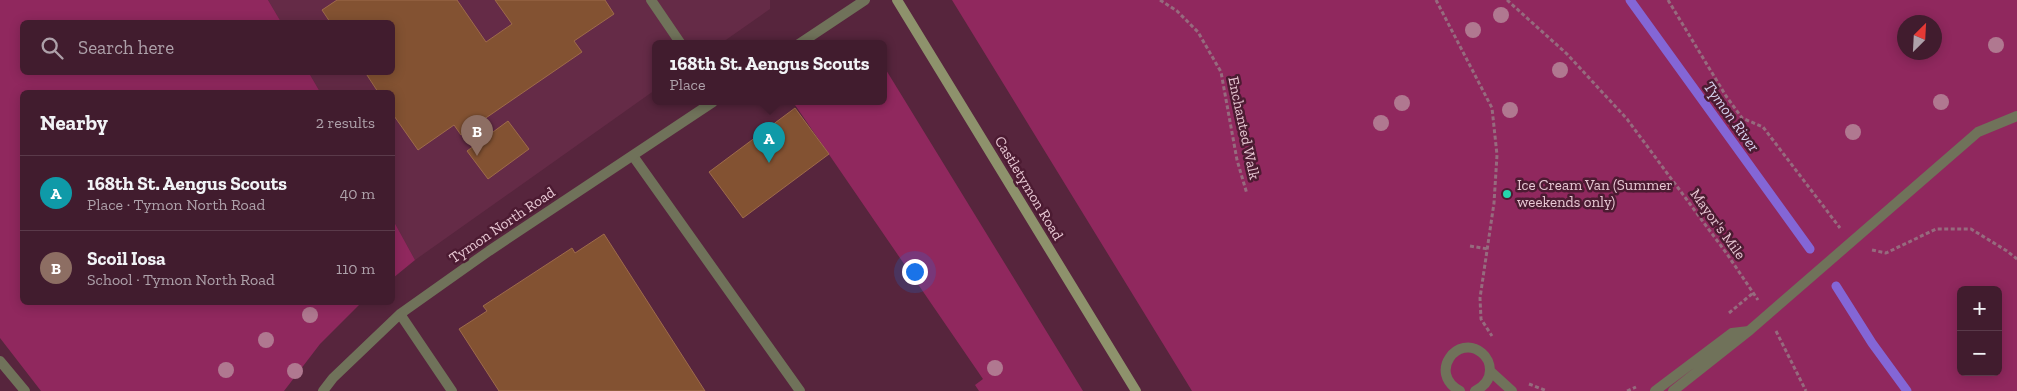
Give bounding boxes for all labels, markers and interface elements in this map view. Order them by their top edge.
north arrow [1897,15,1942,60]
search box [20,20,395,75]
icon: search [38,34,66,62]
text: Search here [78,36,174,59]
popup [652,40,887,105]
text: 168th St. Aengus Scouts [669,52,870,75]
text: Place [669,75,706,94]
street label: Enchanted Walk [1224,75,1264,181]
water label: Tymon River [1700,77,1764,156]
text: Nearby [40,110,108,135]
text: 2 results [316,113,375,132]
pin: B [461,115,493,156]
pin: A [753,122,785,163]
street label: Castletymon Road [991,133,1068,244]
text: 168th St. Aengus Scouts [87,172,287,195]
place label: Ice Cream Van (Summer weekends only) [1517,176,1672,211]
street label: Tymon North Road [446,183,559,267]
text: A [51,184,62,203]
text: 40 m [340,184,375,203]
street label: Mayor's Mile [1686,185,1750,263]
marker: Ice Cream Van (Summer weekends only) [1501,188,1513,200]
text: Place · Tymon North Road [87,195,265,214]
text: Scoil Iosa [87,247,166,270]
text: B [51,259,61,278]
text: 110 m [336,259,375,278]
your location [902,259,928,285]
text: School · Tymon North Road [87,270,275,289]
map controls [1957,286,2002,376]
button: + [1957,286,2002,331]
button: − [1957,331,2002,376]

